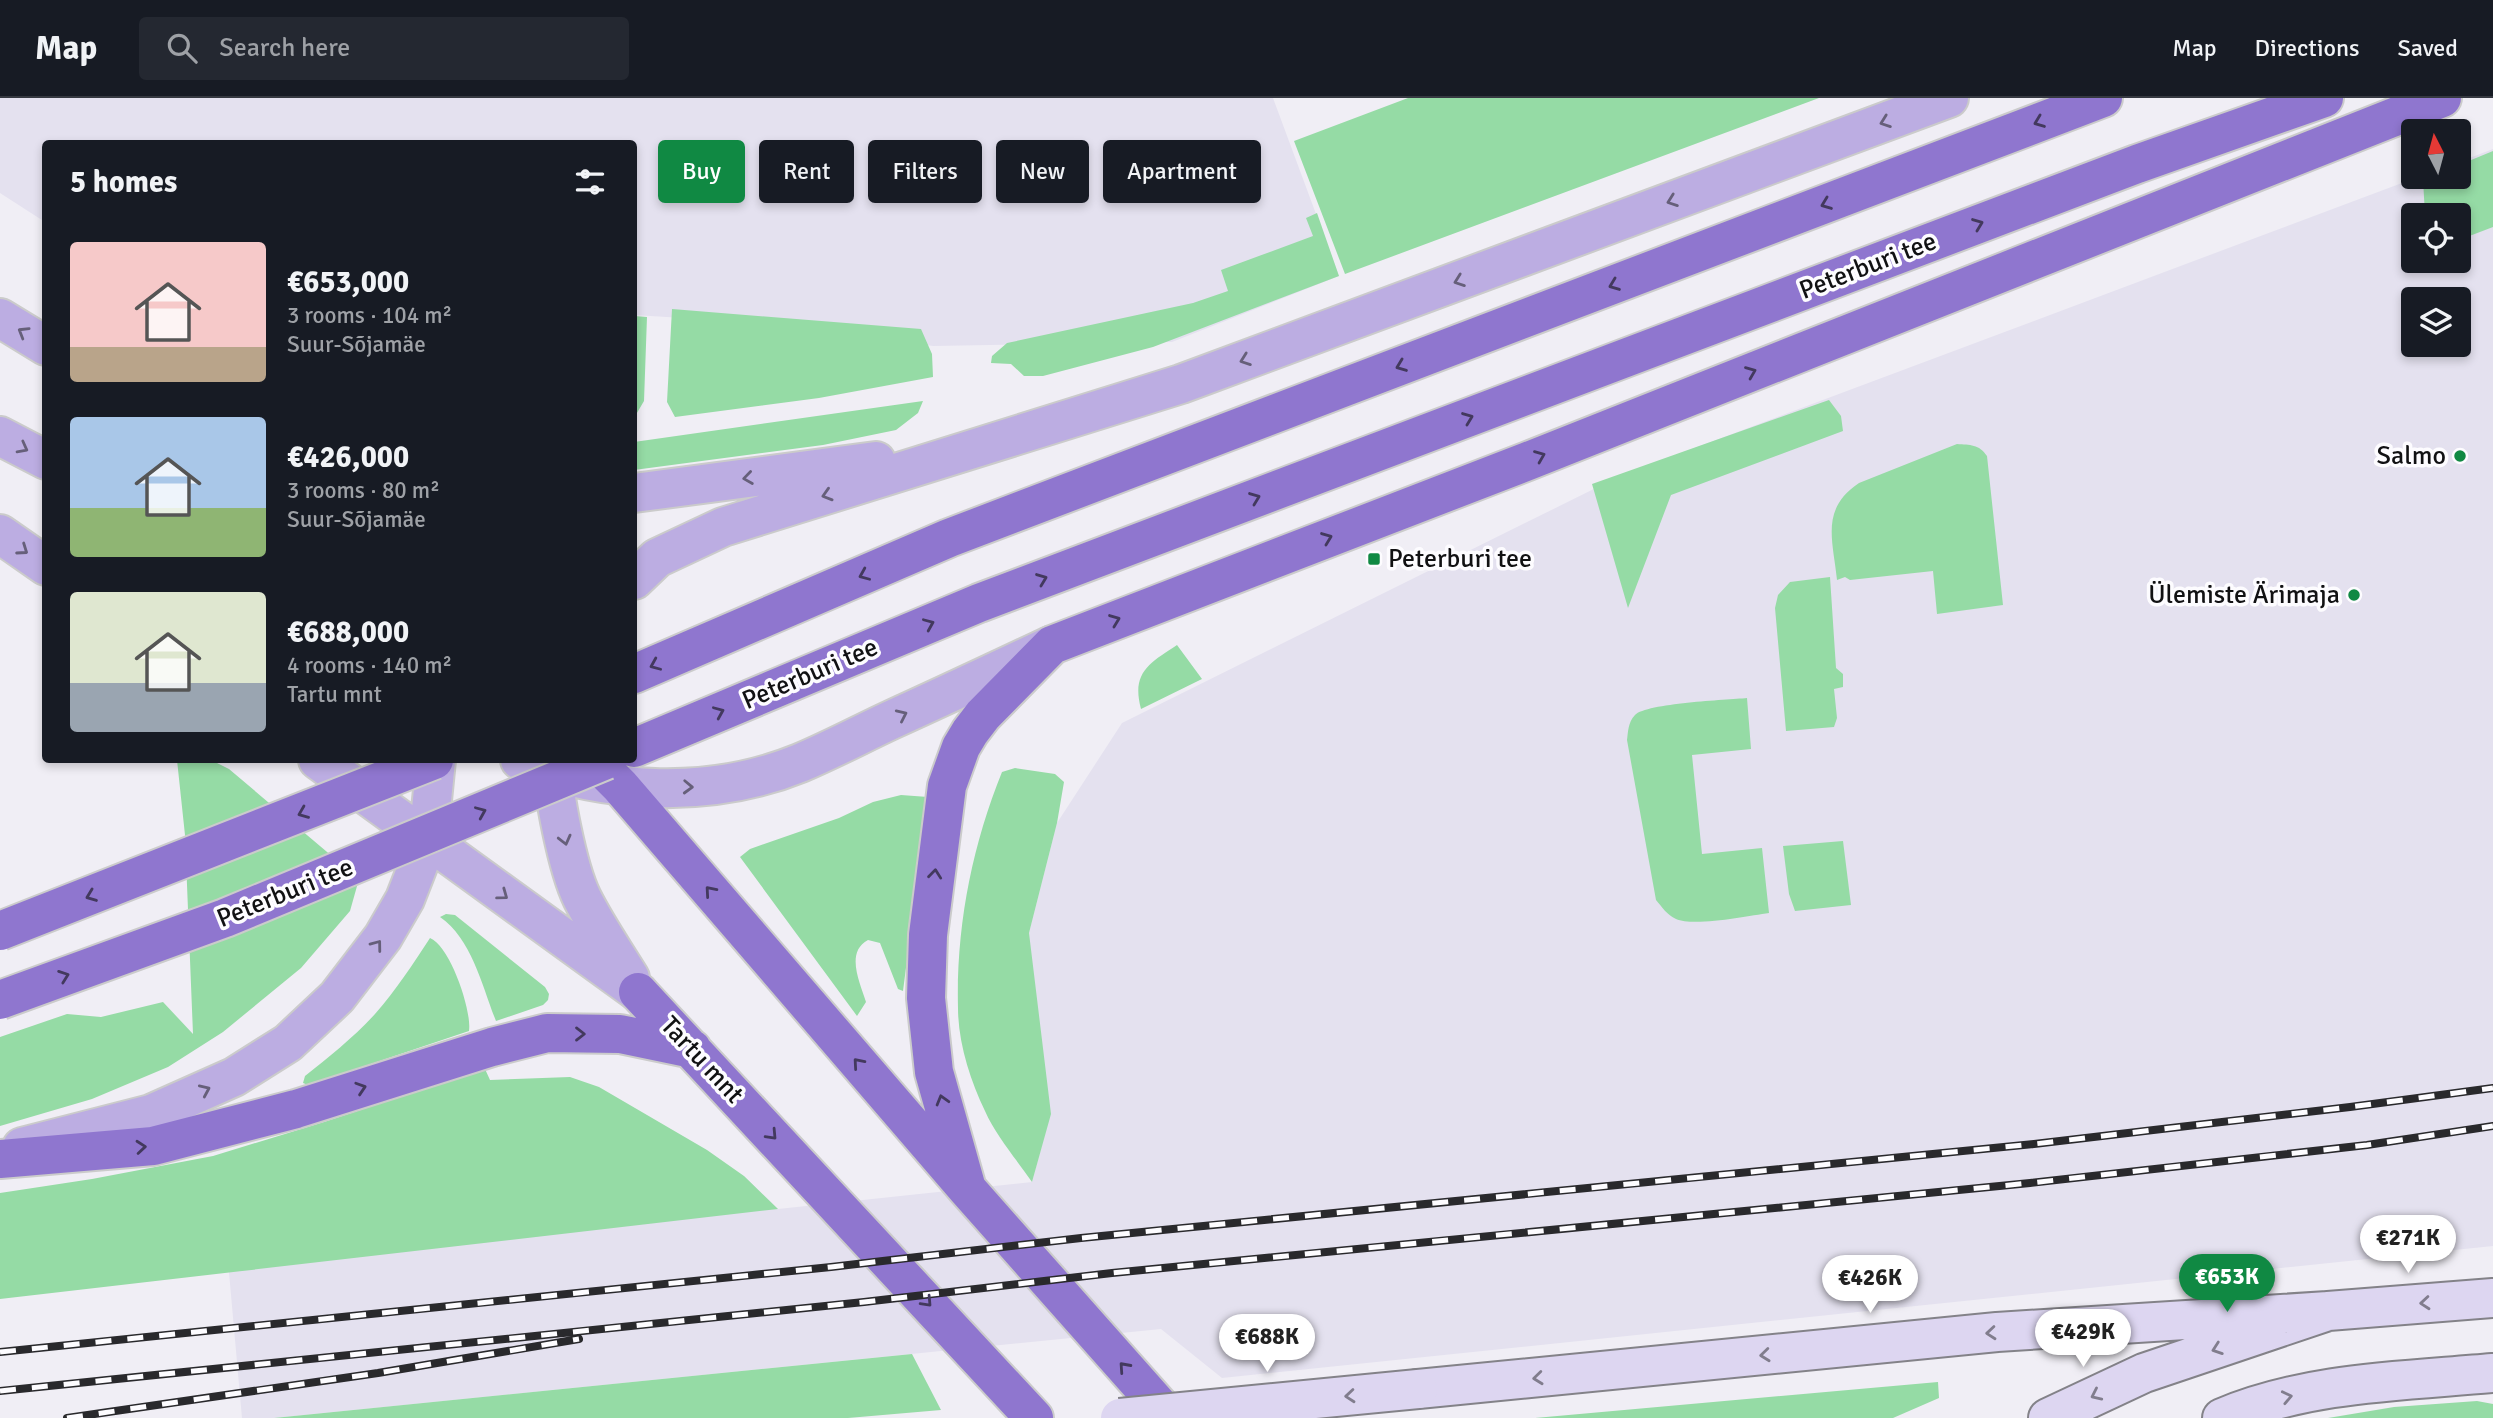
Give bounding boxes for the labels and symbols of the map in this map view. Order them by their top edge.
one-way arrow [1879,114,1891,128]
one-way arrow [2033,114,2045,128]
north arrow [2401,119,2471,189]
one-way arrow [1666,193,1678,207]
one-way arrow [1821,195,1833,209]
one-way arrow [1972,218,1984,232]
street label: Peterburi tee [1795,225,1941,307]
one-way arrow [1453,272,1465,286]
one-way arrow [1608,276,1620,290]
one-way arrow [17,327,30,340]
one-way arrow [1240,352,1252,366]
one-way arrow [1396,357,1408,371]
one-way arrow [1745,367,1757,381]
one-way arrow [1461,412,1473,426]
one-way arrow [16,440,28,453]
place label: Salmo [2377,440,2446,472]
marker: Salmo [2452,448,2468,464]
one-way arrow [1533,451,1545,465]
one-way arrow [742,470,754,485]
one-way arrow [821,487,833,502]
one-way arrow [1249,492,1261,506]
one-way arrow [1321,532,1333,546]
one-way arrow [15,542,28,554]
place label: Peterburi tee [1388,543,1532,575]
marker: Peterburi tee [1366,551,1382,567]
one-way arrow [858,567,871,581]
one-way arrow [1036,573,1048,587]
place label: Ülemiste Ärimaja [2148,579,2340,611]
marker: Ülemiste Ärimaja [2346,587,2362,603]
one-way arrow [1109,615,1121,629]
one-way arrow [921,618,934,632]
street label: Peterburi tee [737,631,883,717]
one-way arrow [649,657,662,671]
one-way arrow [712,706,724,720]
one-way arrow [894,710,907,724]
one-way arrow [683,780,694,795]
one-way arrow [297,804,309,818]
one-way arrow [473,806,486,820]
one-way arrow [557,834,571,846]
street label: Peterburi tee [212,851,358,935]
one-way arrow [927,869,942,880]
one-way arrow [496,886,508,899]
one-way arrow [706,886,718,899]
one-way arrow [86,888,98,902]
one-way arrow [368,941,381,953]
one-way arrow [58,971,70,985]
street label: Tartu mnt [654,1010,750,1110]
one-way arrow [575,1026,586,1042]
one-way arrow [854,1058,866,1071]
one-way arrow [354,1082,366,1097]
one-way arrow [198,1084,210,1098]
one-way arrow [935,1094,950,1106]
one-way arrow [764,1127,776,1140]
one-way arrow [136,1140,147,1155]
pin: €271K [2359,1216,2457,1275]
pin: €653K [2178,1254,2276,1314]
pin: €426K [1821,1256,1919,1315]
one-way arrow [918,1294,931,1307]
one-way arrow [2419,1295,2430,1310]
pin: €429K [2034,1310,2132,1369]
pin: €688K [1218,1314,1316,1374]
one-way arrow [1985,1325,1996,1340]
one-way arrow [2211,1340,2223,1355]
one-way arrow [1759,1347,1770,1362]
one-way arrow [1120,1362,1132,1375]
one-way arrow [1533,1370,1544,1385]
one-way arrow [2091,1387,2103,1401]
one-way arrow [1345,1388,1356,1403]
one-way arrow [2281,1391,2293,1406]

